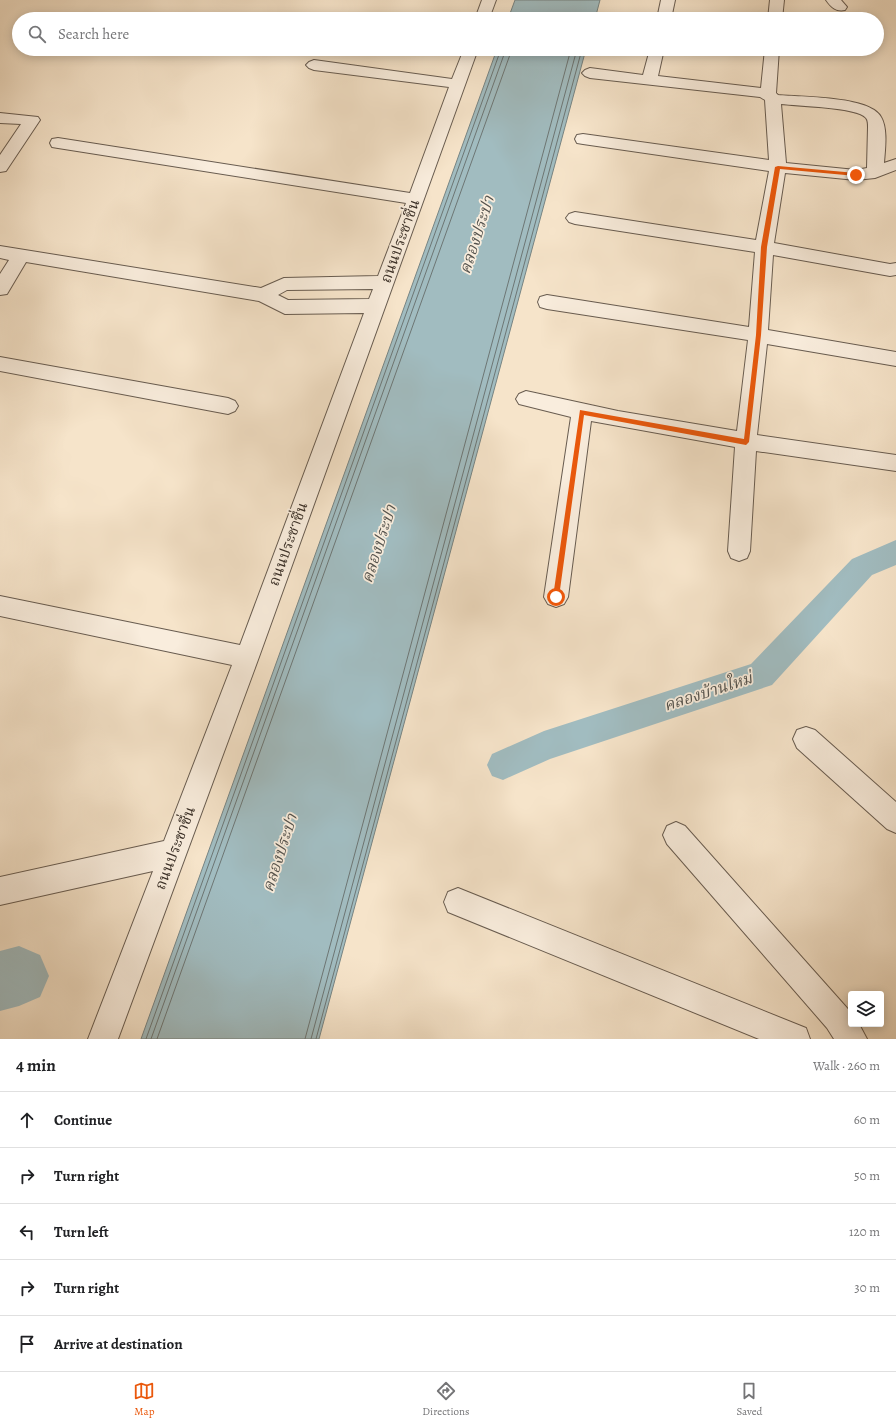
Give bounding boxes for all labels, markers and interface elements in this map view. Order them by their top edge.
search box [12,12,884,56]
icon: search [26,23,48,45]
text: Search here [58,24,129,44]
route end [847,166,865,184]
water label: คลองประปา [454,192,500,277]
street label: ถนนประชาชื่น [375,196,424,286]
street label: ถนนประชาชื่น [263,499,312,589]
water label: คลองประปา [356,501,402,586]
route start [547,588,565,606]
water label: คลองบ้านใหม่ [661,666,757,717]
street label: ถนนประชาชื่น [149,803,200,893]
water label: คลองประปา [257,810,303,895]
map controls [848,991,884,1027]
button: layers [848,991,884,1027]
text: 4 min [16,1054,56,1077]
text: Walk · 260 m [813,1057,880,1074]
icon: ahead [16,1109,38,1131]
text: Continue [54,1110,112,1130]
text: 60 m [854,1111,880,1128]
icon: right [16,1165,38,1187]
text: Turn right [54,1166,119,1186]
text: 50 m [854,1167,880,1184]
icon: left [16,1221,38,1243]
text: Turn left [54,1222,109,1242]
text: 120 m [849,1223,880,1240]
icon: right [16,1277,38,1299]
text: Turn right [54,1278,119,1298]
text: 30 m [854,1279,880,1296]
icon: arrive [16,1333,38,1355]
text: Arrive at destination [54,1334,183,1354]
tab: Map [133,1380,155,1419]
tab: Directions [422,1380,470,1419]
tab: Saved [736,1380,763,1419]

